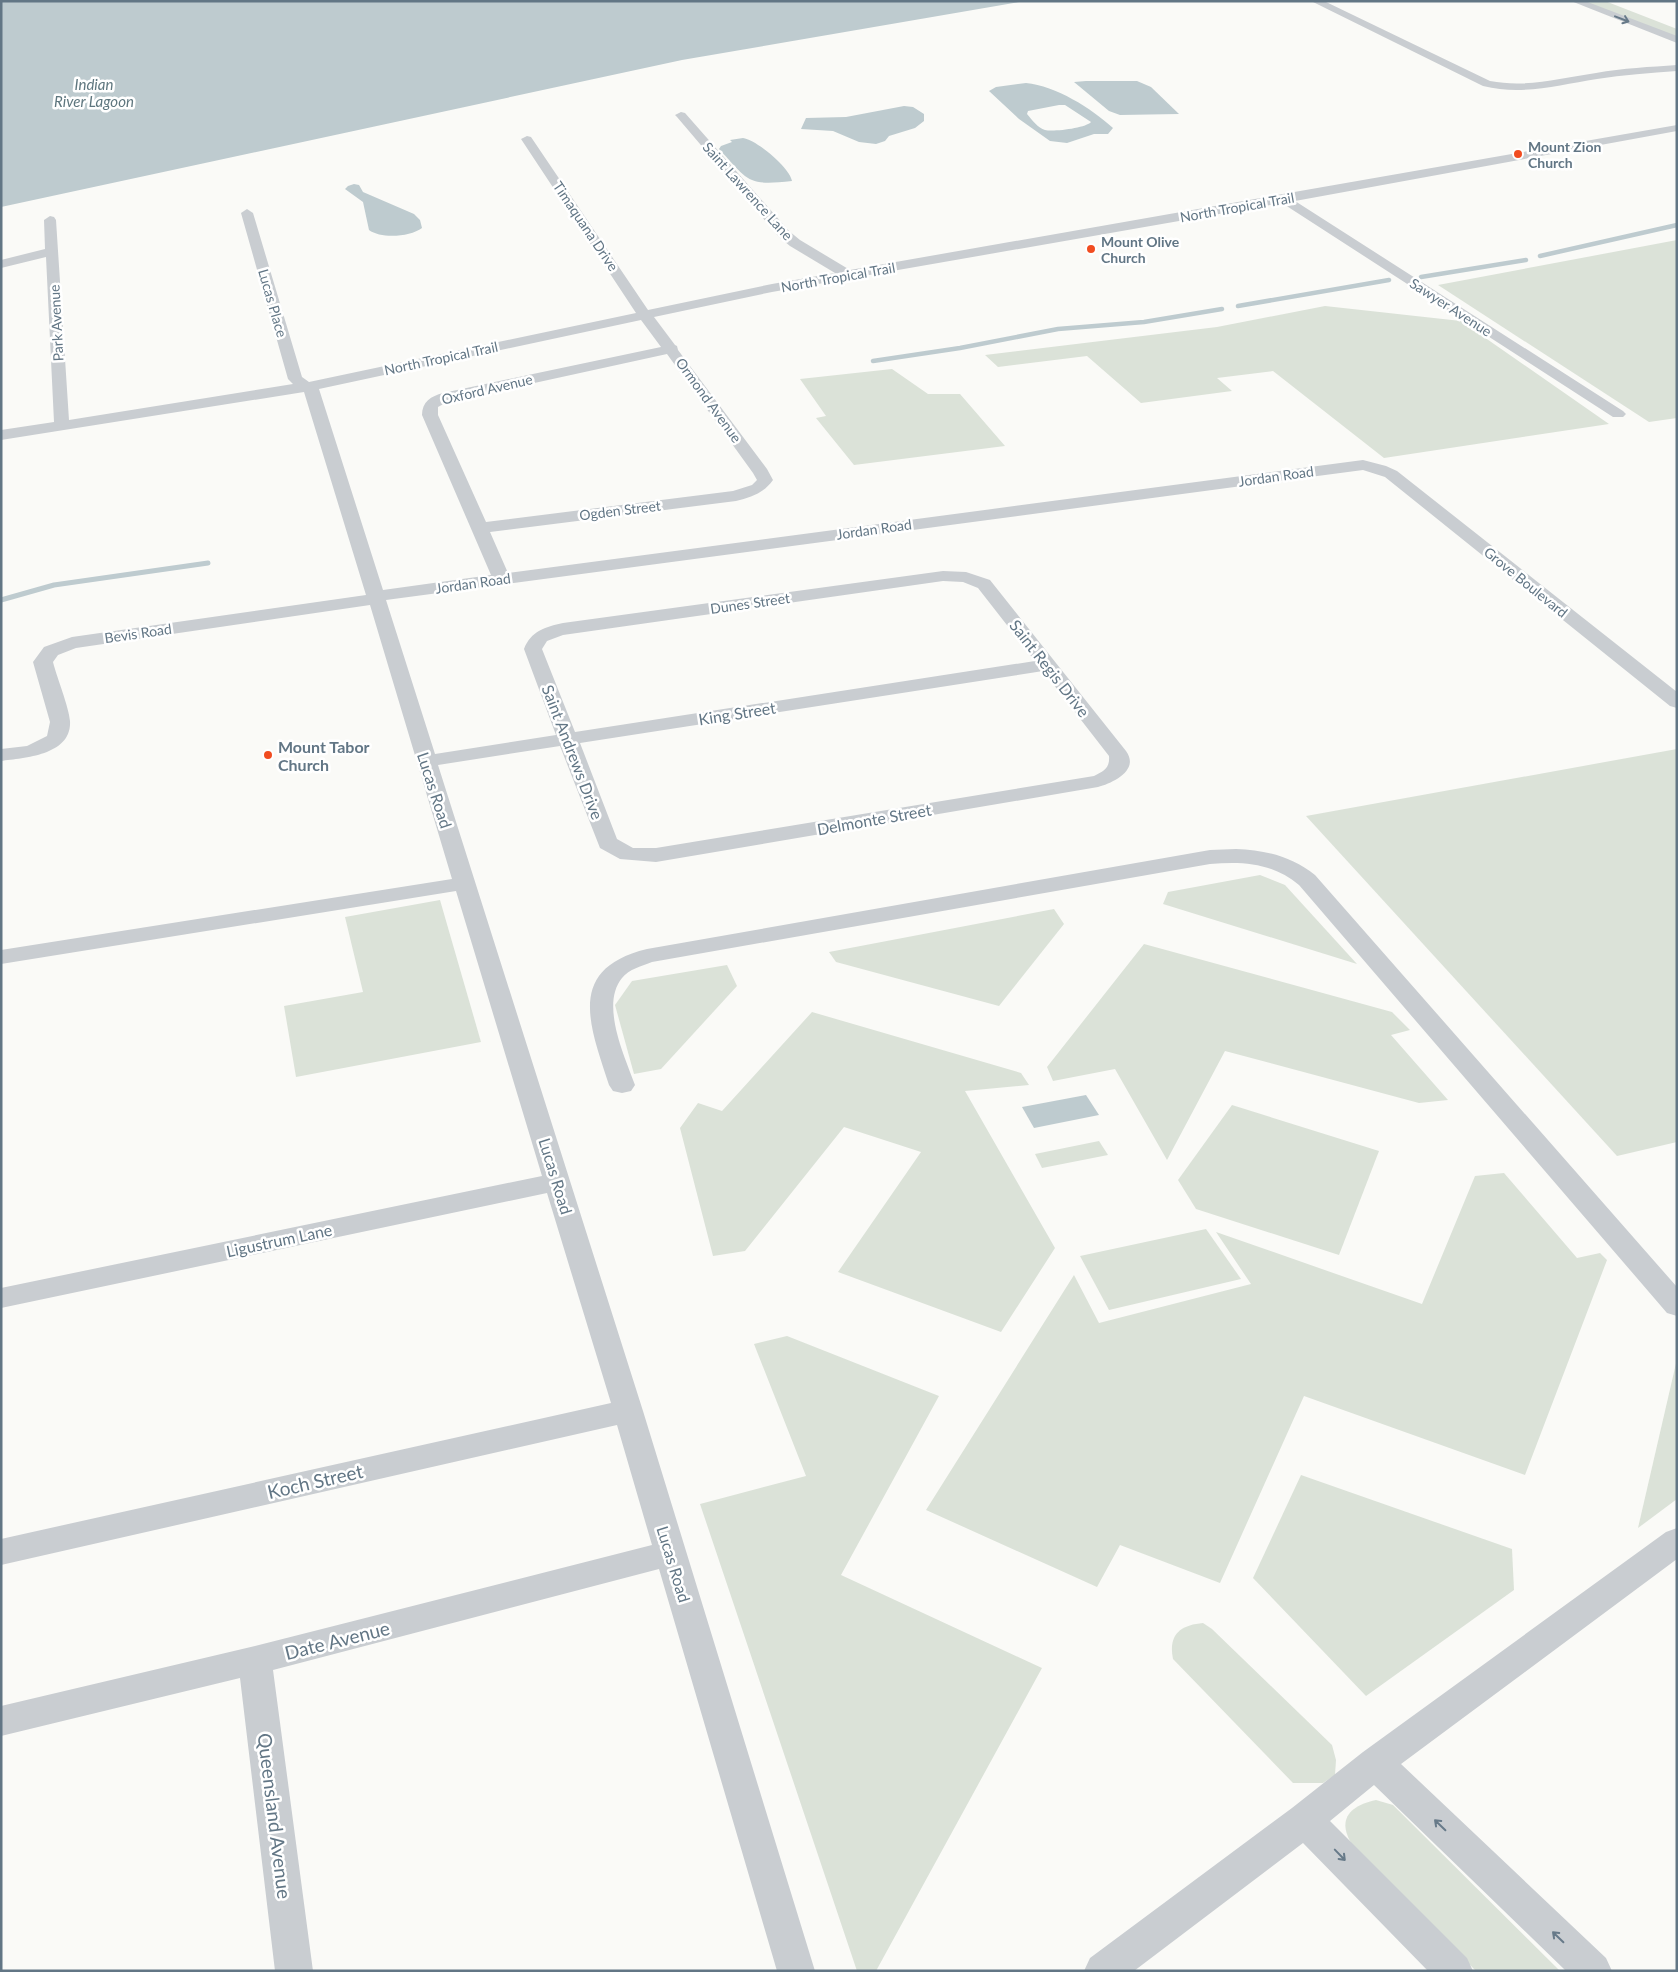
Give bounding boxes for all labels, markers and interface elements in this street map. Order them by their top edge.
one-way arrow [1614,15,1629,24]
water label: Indian River Lagoon [54,75,134,110]
street label: Saint Lawrence Lane [699,138,797,244]
place label: Mount Zion Church [1528,138,1601,171]
marker: Mount Zion Church [1512,148,1524,160]
street label: Timaquana Drive [550,178,622,274]
street label: North Tropical Trail [1179,189,1295,225]
place label: Mount Olive Church [1101,233,1180,266]
marker: Mount Olive Church [1085,243,1097,255]
street label: North Tropical Trail [780,259,896,295]
street label: Lucas Place [255,267,291,339]
street label: Sawyer Avenue [1407,274,1495,340]
street label: Park Avenue [46,284,66,362]
street label: North Tropical Trail [383,338,499,378]
street label: Ormond Avenue [673,354,745,446]
street label: Oxford Avenue [440,370,534,408]
street label: Jordan Road [1237,462,1315,490]
street label: Ogden Street [578,497,662,523]
street label: Jordan Road [835,515,913,543]
street label: Grove Boulevard [1481,543,1571,621]
street label: Jordan Road [434,569,512,597]
street label: Dunes Street [709,589,791,617]
street label: Saint Regis Drive [1006,616,1094,720]
street label: Bevis Road [103,620,173,646]
street label: Saint Andrews Drive [539,682,607,822]
street label: King Street [697,697,777,728]
place label: Mount Tabor Church [278,737,370,774]
marker: Mount Tabor Church [262,749,274,761]
street label: Lucas Road [414,750,456,830]
street label: Delmonte Street [815,800,933,838]
street label: Lucas Road [535,1136,577,1216]
street label: Ligustrum Lane [224,1220,334,1260]
street label: Koch Street [265,1459,365,1503]
street label: Lucas Road [653,1524,695,1604]
street label: Date Avenue [282,1616,392,1664]
street label: Queensland Avenue [253,1732,297,1900]
one-way arrow [1434,1819,1447,1831]
one-way arrow [1333,1848,1345,1860]
one-way arrow [1552,1931,1564,1943]

